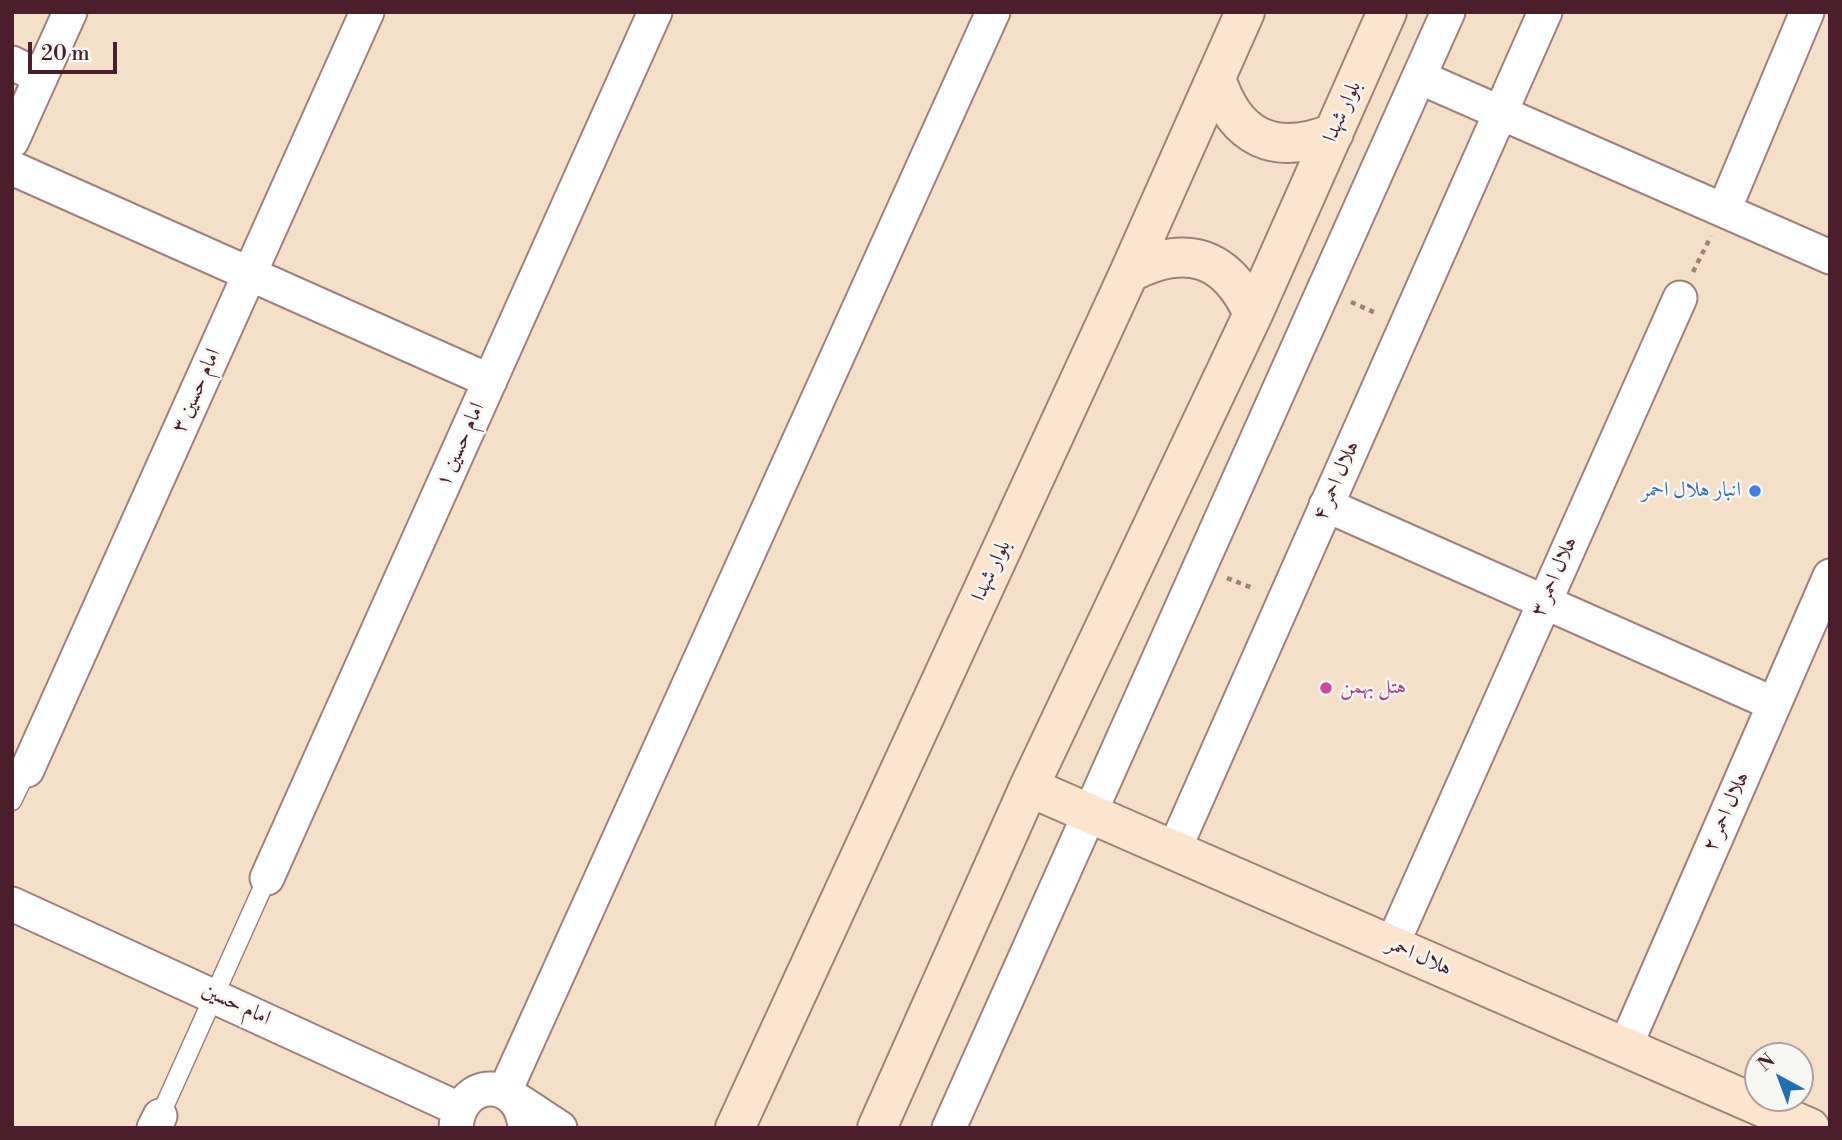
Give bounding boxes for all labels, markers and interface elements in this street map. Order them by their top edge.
scale bar [32,28,121,72]
text: 20 m [41,41,90,67]
street label: بلوار شهدا [1318,77,1368,147]
street label: امام حسین ۳ [167,345,227,437]
street label: امام حسین ۱ [431,399,491,491]
street label: هلال احمر ۴ [1308,437,1366,525]
place label: انبار هلال احمر [1642,478,1741,504]
marker: انبار هلال احمر [1747,483,1763,499]
street label: هلال احمر ۳ [1526,533,1584,621]
street label: بلوار شهدا [967,536,1017,606]
place label: هتل بهمن [1340,675,1406,701]
marker: هتل بهمن [1318,680,1334,696]
street label: هلال احمر ۲ [1698,768,1756,856]
street label: هلال احمر [1383,932,1455,982]
street label: امام حسین [198,978,274,1032]
north arrow [1744,1042,1814,1112]
text: N [1753,1049,1780,1077]

